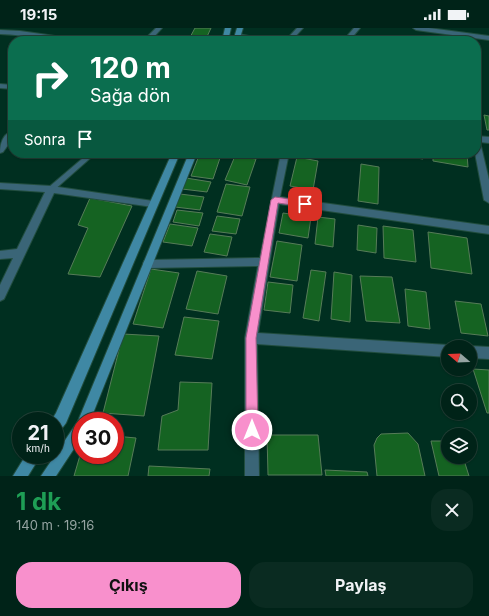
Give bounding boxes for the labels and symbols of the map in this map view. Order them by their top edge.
pin [288,187,322,221]
north arrow [441,340,477,376]
position arrow [231,409,273,451]
speed limit sign: 30 [72,412,124,464]

